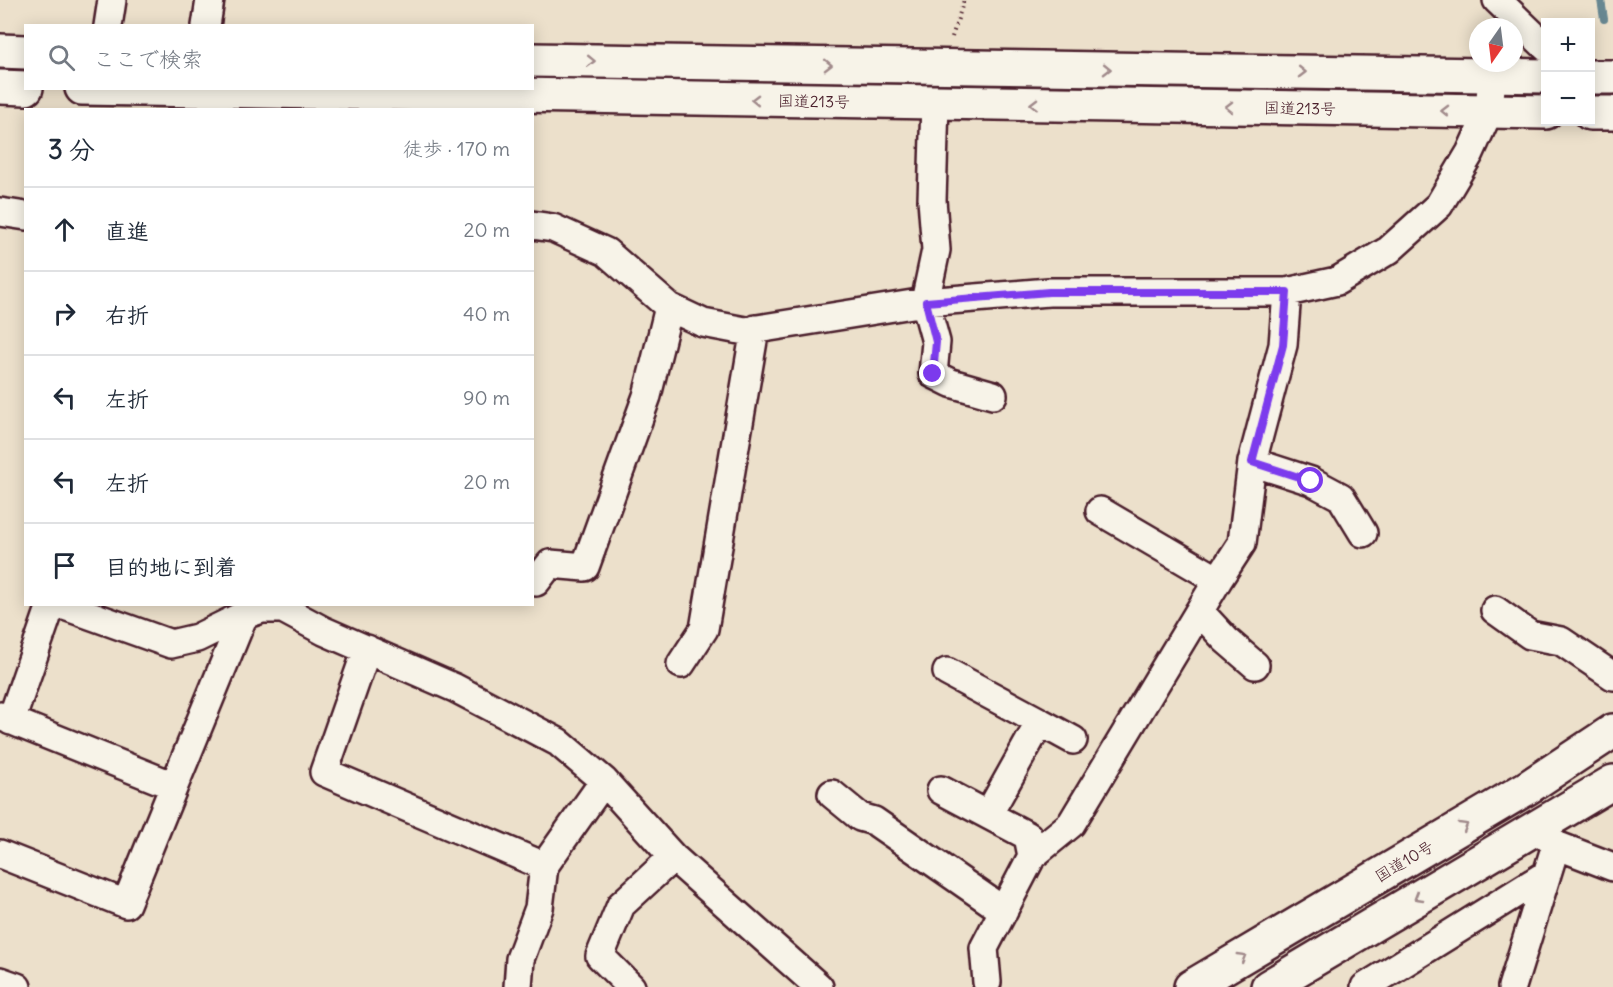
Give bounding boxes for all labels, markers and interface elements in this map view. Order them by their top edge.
north arrow [1469,18,1523,72]
map controls [1541,18,1595,126]
button: + [1541,18,1595,72]
search box [24,24,534,90]
icon: search [45,41,78,74]
text: ここで検索 [93,45,203,73]
one-way arrow [586,55,595,67]
one-way arrow [823,58,832,71]
one-way arrow [1102,63,1111,75]
one-way arrow [1297,66,1306,78]
button: − [1541,72,1595,126]
street label: 国道213号 [778,90,850,112]
one-way arrow [751,93,760,106]
street label: 国道213号 [1264,97,1336,119]
one-way arrow [1030,98,1039,110]
one-way arrow [1225,101,1234,113]
one-way arrow [1441,105,1450,117]
text: 3 分 [48,133,95,166]
text: 徒歩 · 170 m [403,136,510,161]
icon: ahead [48,213,81,246]
text: 直進 [105,217,149,245]
text: 20 m [464,217,510,242]
icon: right [48,297,81,330]
text: 右折 [105,301,149,329]
text: 40 m [463,301,510,326]
route end [919,360,945,386]
icon: left [48,381,81,414]
text: 左折 [105,385,149,413]
text: 90 m [463,385,510,410]
icon: left [48,465,81,498]
route start [1297,467,1323,493]
text: 左折 [105,469,149,497]
text: 20 m [464,469,510,494]
icon: arrive [48,549,81,582]
text: 目的地に到着 [105,553,237,581]
one-way arrow [1458,821,1468,833]
street label: 国道10号 [1371,836,1437,886]
one-way arrow [1414,889,1424,901]
one-way arrow [1236,953,1246,965]

